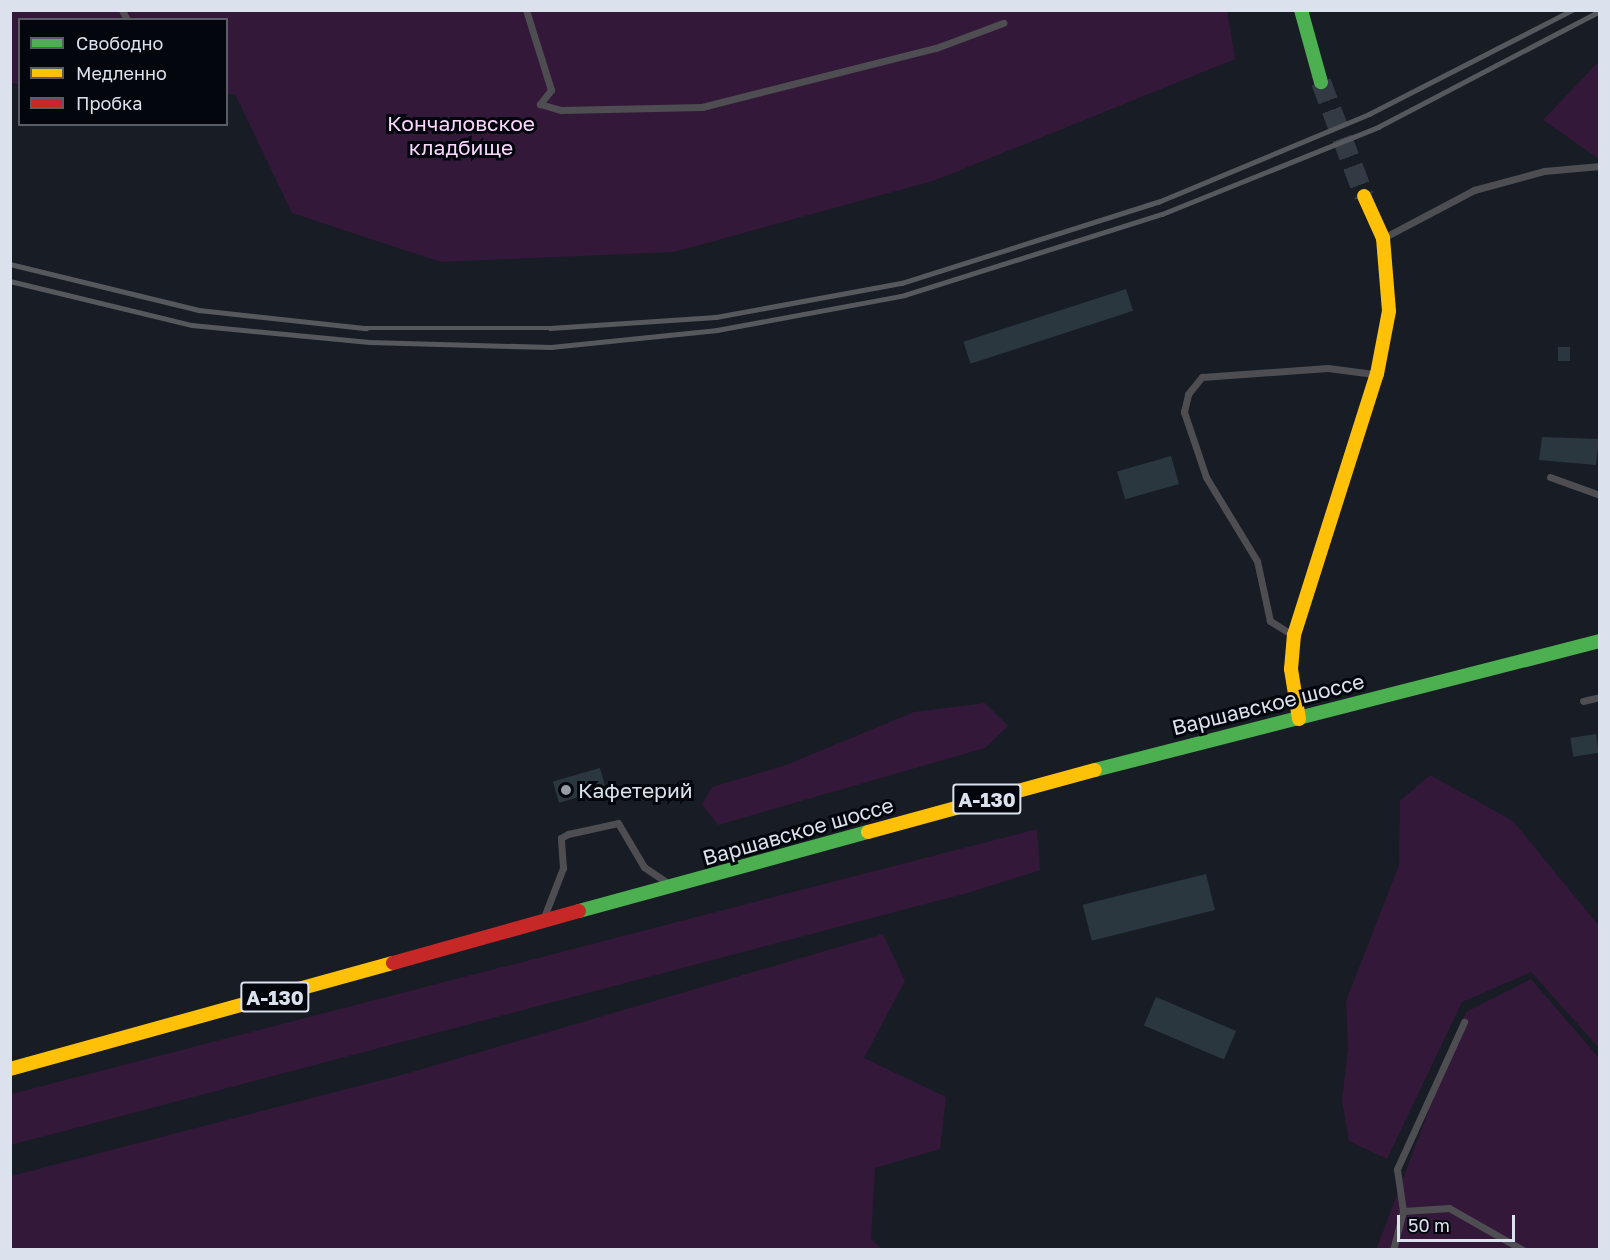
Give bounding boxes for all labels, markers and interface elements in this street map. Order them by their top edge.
legend [18,18,228,126]
text: Свободно [76,32,163,54]
text: Медленно [76,62,167,84]
text: Пробка [76,92,142,114]
park label: Кончаловское кладбище [387,110,535,160]
street label: Варшавское шоссе [1169,668,1367,740]
place label: Кафетерий [578,777,693,803]
road number: А-130 [951,782,1023,816]
marker: Кафетерий [559,783,573,797]
street label: Варшавское шоссе [700,792,896,870]
road number: А-130 [239,980,311,1014]
scale bar [1400,1203,1518,1241]
text: 50 m [1408,1214,1450,1236]

